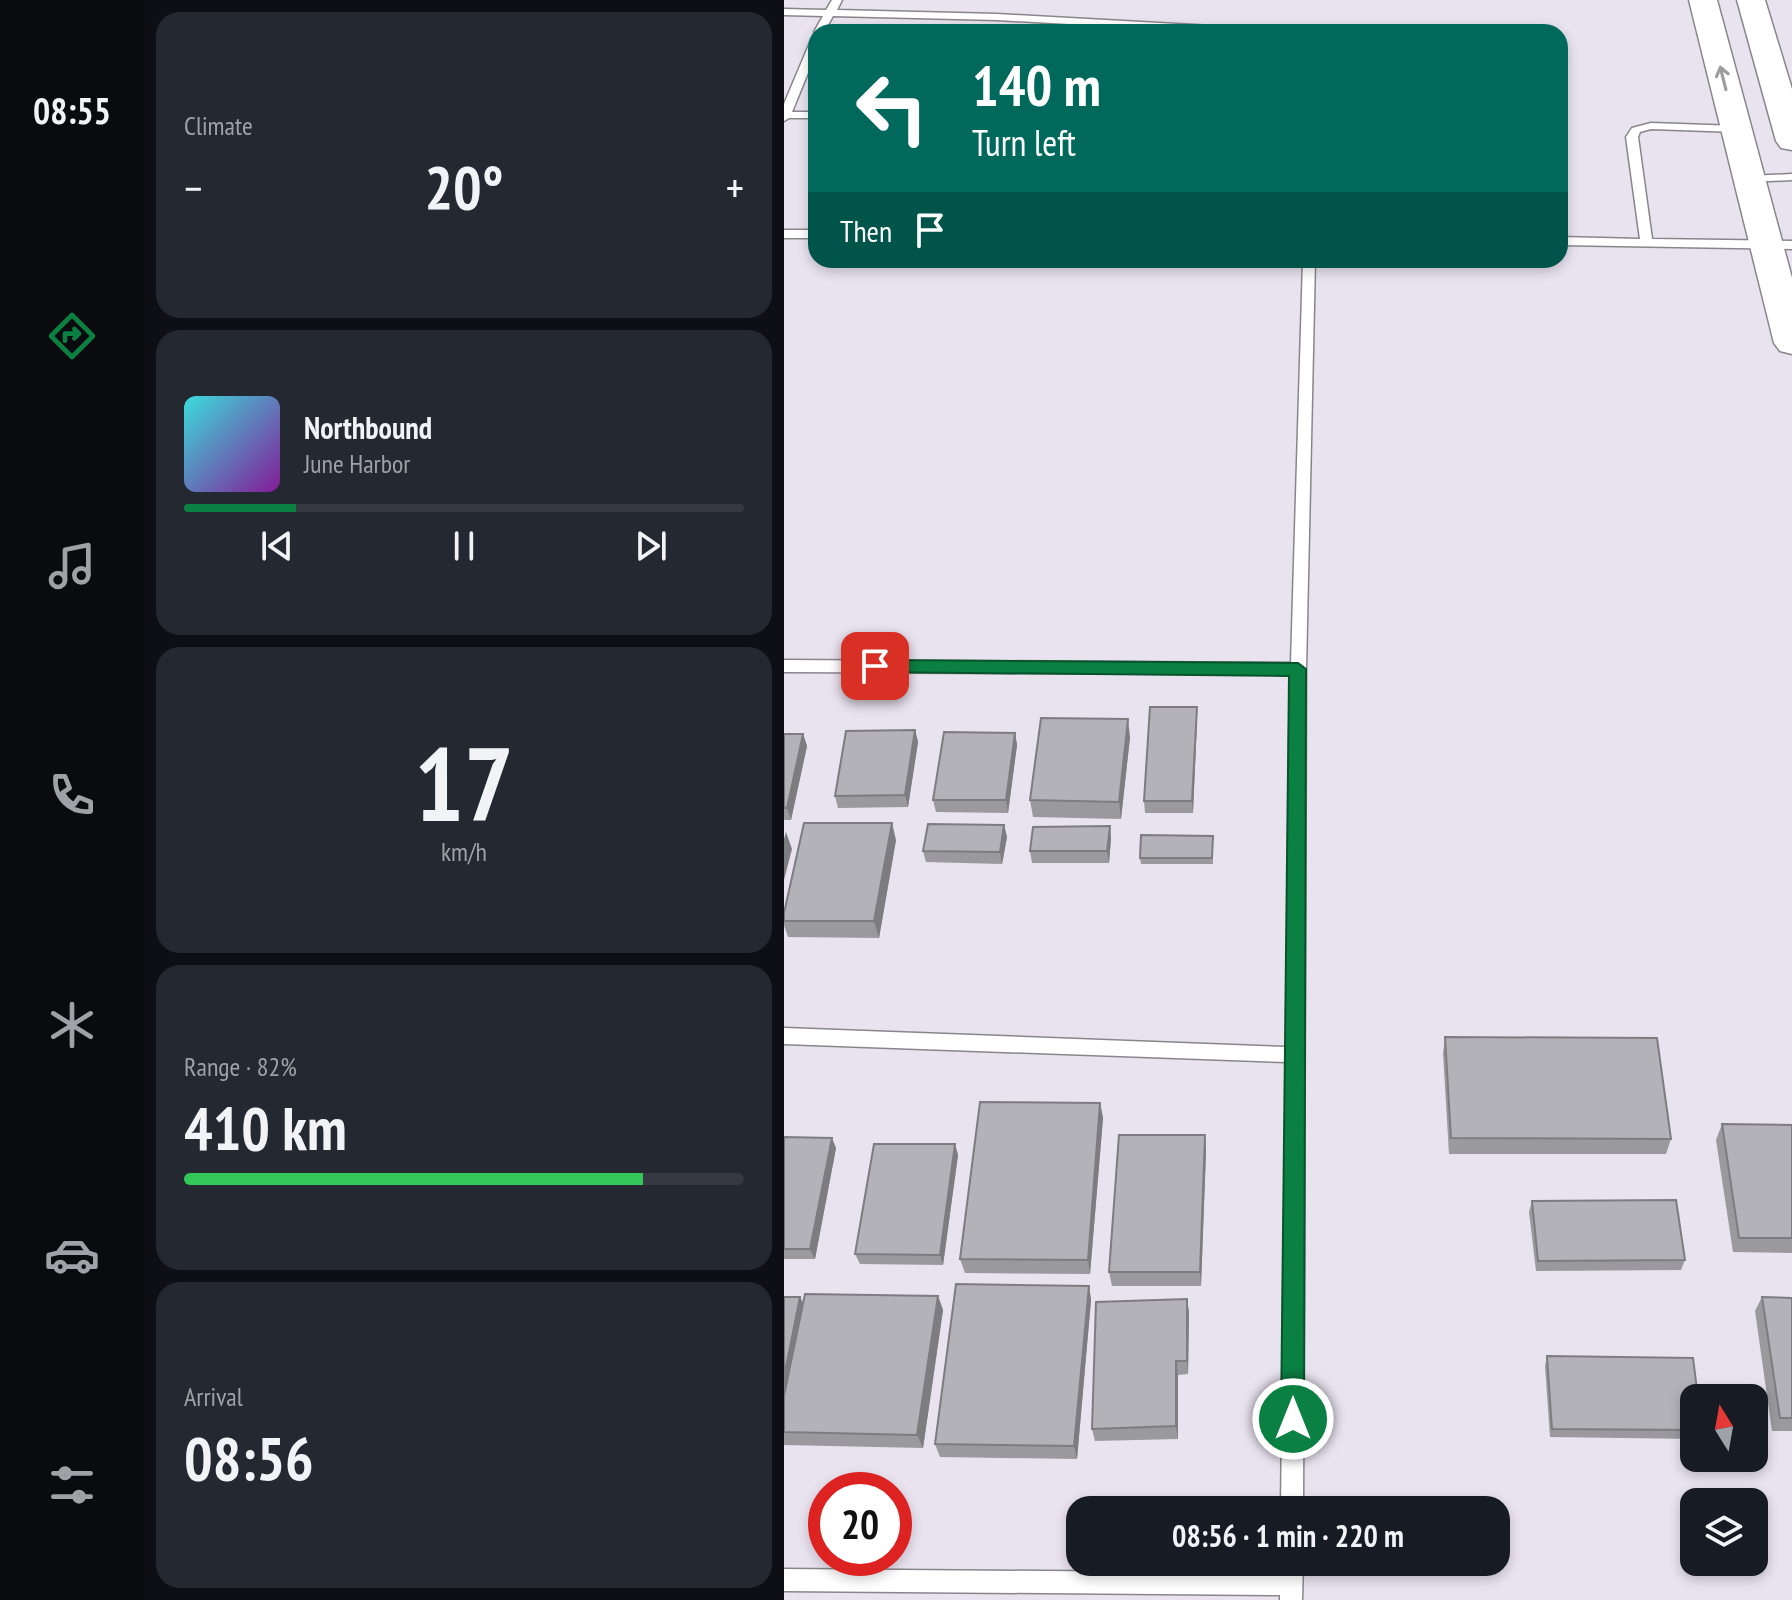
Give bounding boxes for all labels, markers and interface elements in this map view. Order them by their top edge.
text: 140 m [972,49,1101,121]
icon: left [840,56,944,160]
one-way arrow [1715,65,1730,91]
text: 08:55 [33,87,111,134]
text: Climate [184,109,253,142]
text: Turn left [972,119,1076,166]
text: 20° [424,148,504,226]
text: − [184,159,202,216]
text: + [726,159,744,216]
icon: arrive [908,208,952,252]
text: Then [840,211,892,250]
icon: directions [44,308,100,364]
text: Northbound [304,408,432,447]
text: June Harbor [304,447,410,480]
icon: previous [255,524,299,568]
icon: pause [442,524,486,568]
icon: next [629,524,673,568]
icon: music [44,538,100,594]
pin [841,632,909,700]
icon: arrive [853,644,897,688]
text: 17 [414,715,514,850]
icon: phone [44,767,100,823]
text: km/h [441,835,487,868]
icon: climate [44,997,100,1053]
text: Range · 82% [184,1050,297,1083]
text: 410 km [184,1089,347,1167]
icon: car [44,1227,100,1283]
position arrow [1251,1377,1335,1461]
text: Arrival [184,1380,243,1413]
north arrow [1680,1384,1768,1472]
map controls [1680,1384,1768,1576]
text: 08:56 [184,1419,314,1497]
icon: filters [44,1457,100,1513]
speed limit sign: 20 [808,1472,912,1576]
button: layers [1680,1488,1768,1576]
text: 08:56 · 1 min · 220 m [1172,1516,1404,1555]

